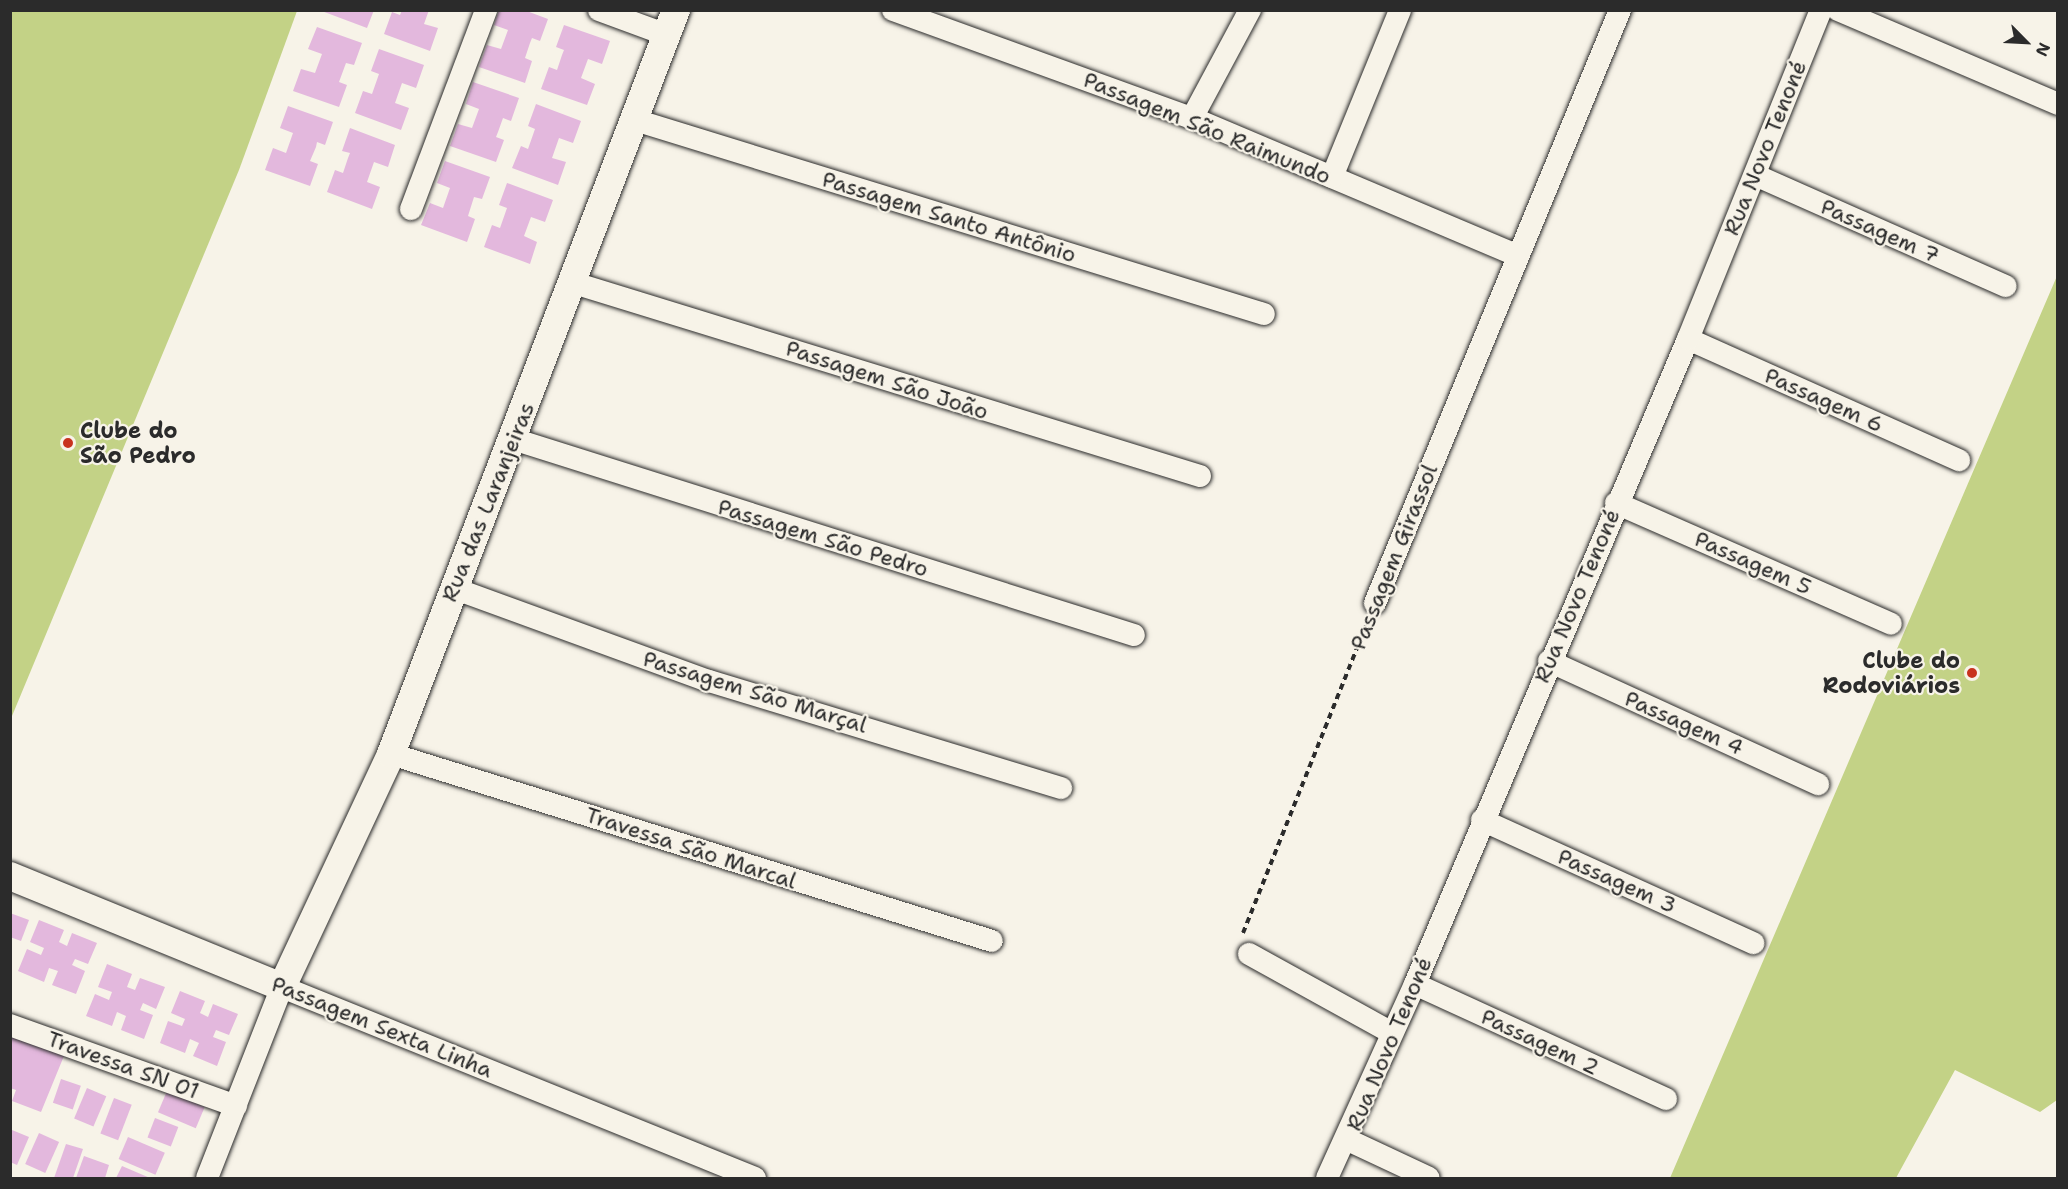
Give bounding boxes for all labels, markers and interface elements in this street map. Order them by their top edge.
north arrow [1996,12,2056,72]
text: N [2031,39,2055,60]
street label: Rua Novo Tenoné [1718,57,1812,239]
street label: Passagem São Raimundo [1080,66,1334,190]
street label: Passagem Santo Antônio [819,166,1079,268]
street label: Passagem 7 [1817,193,1943,269]
street label: Passagem São João [782,335,992,425]
street label: Passagem 6 [1761,362,1887,438]
street label: Rua das Laranjeiras [436,398,540,606]
place label: Clube do São Pedro [80,417,196,469]
marker: Clube do São Pedro [61,436,75,450]
street label: Passagem Girassol [1345,460,1443,654]
street label: Passagem São Pedro [715,493,931,583]
street label: Rua Novo Tenoné [1529,505,1625,687]
street label: Passagem 5 [1690,525,1816,601]
street label: Passagem São Marçal [640,645,870,739]
place label: Clube do Rodoviários [1822,647,1960,698]
marker: Clube do Rodoviários [1965,666,1979,680]
street label: Passagem 4 [1621,685,1747,761]
street label: Travessa São Marcal [582,801,800,895]
street label: Passagem 3 [1554,843,1680,919]
street label: Rua Novo Tenoné [1341,953,1437,1135]
street label: Passagem Sexta Linha [268,971,496,1083]
street label: Passagem 2 [1477,1003,1603,1081]
street label: Travessa SN 01 [44,1025,202,1105]

